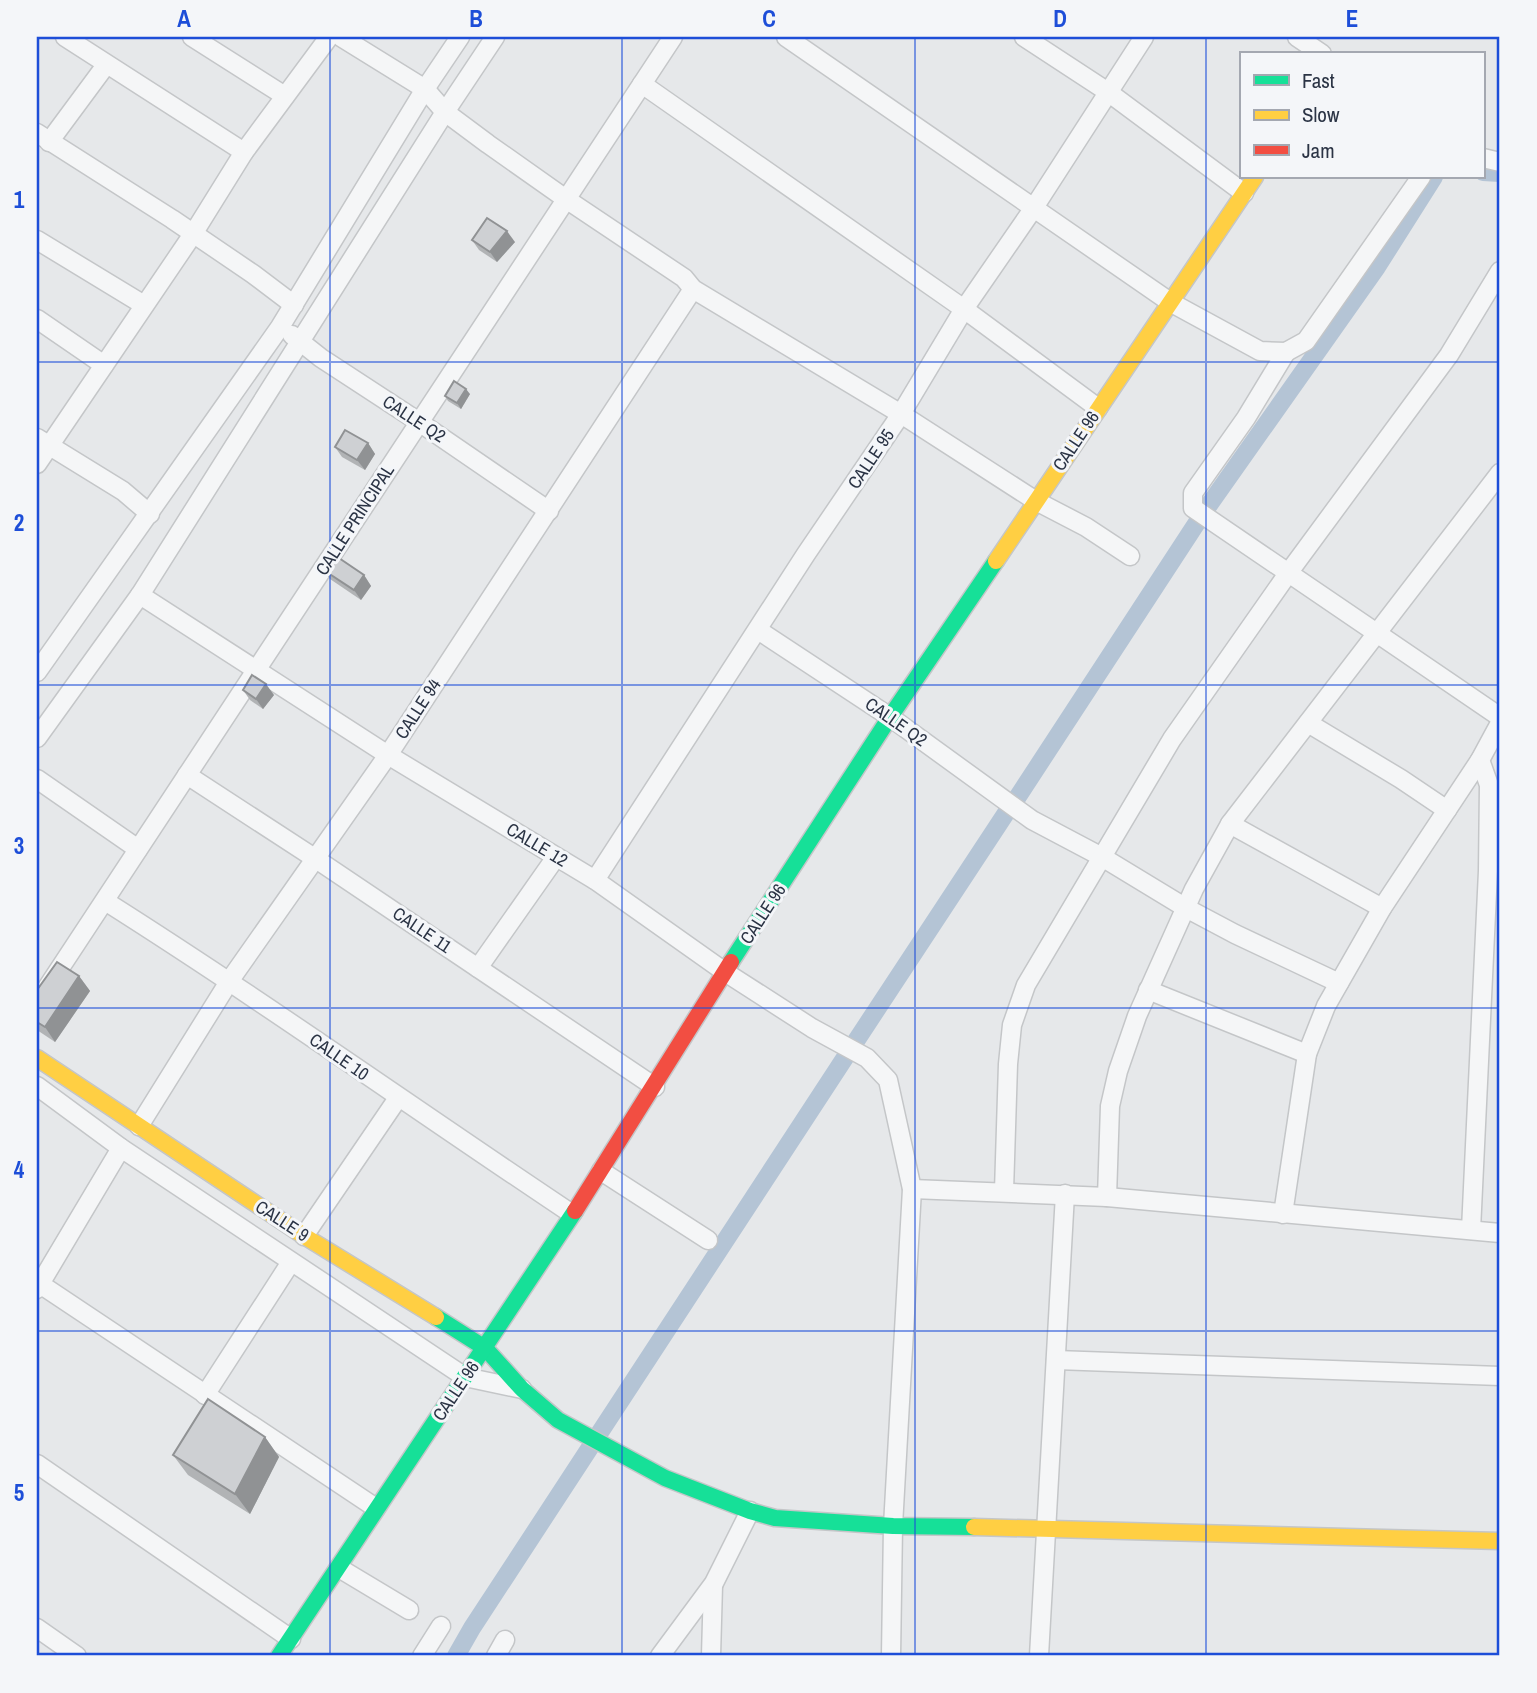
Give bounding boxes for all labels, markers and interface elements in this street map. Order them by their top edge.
text: A [177,3,191,34]
text: B [469,3,483,34]
text: C [762,3,776,34]
text: D [1053,3,1067,34]
text: E [1346,3,1358,34]
legend [1240,52,1484,178]
text: Fast [1302,66,1335,95]
text: Slow [1302,100,1340,129]
text: Jam [1302,136,1335,165]
text: 1 [14,184,25,215]
street label: CALLE Q2 [378,389,451,448]
street label: CALLE 96 [1046,406,1105,476]
street label: CALLE 95 [841,424,900,494]
street label: CALLE PRINCIPAL [309,459,400,580]
text: 2 [14,507,24,538]
street label: CALLE 94 [389,674,446,744]
street label: CALLE Q2 [860,691,932,752]
street label: CALLE 12 [502,817,573,873]
text: 3 [14,830,24,861]
street label: CALLE 96 [734,879,791,949]
street label: CALLE 11 [388,901,457,959]
street label: CALLE 10 [305,1027,374,1086]
text: 4 [14,1154,25,1185]
street label: CALLE 9 [251,1194,314,1247]
street label: CALLE 96 [426,1356,485,1426]
text: 5 [14,1477,24,1508]

